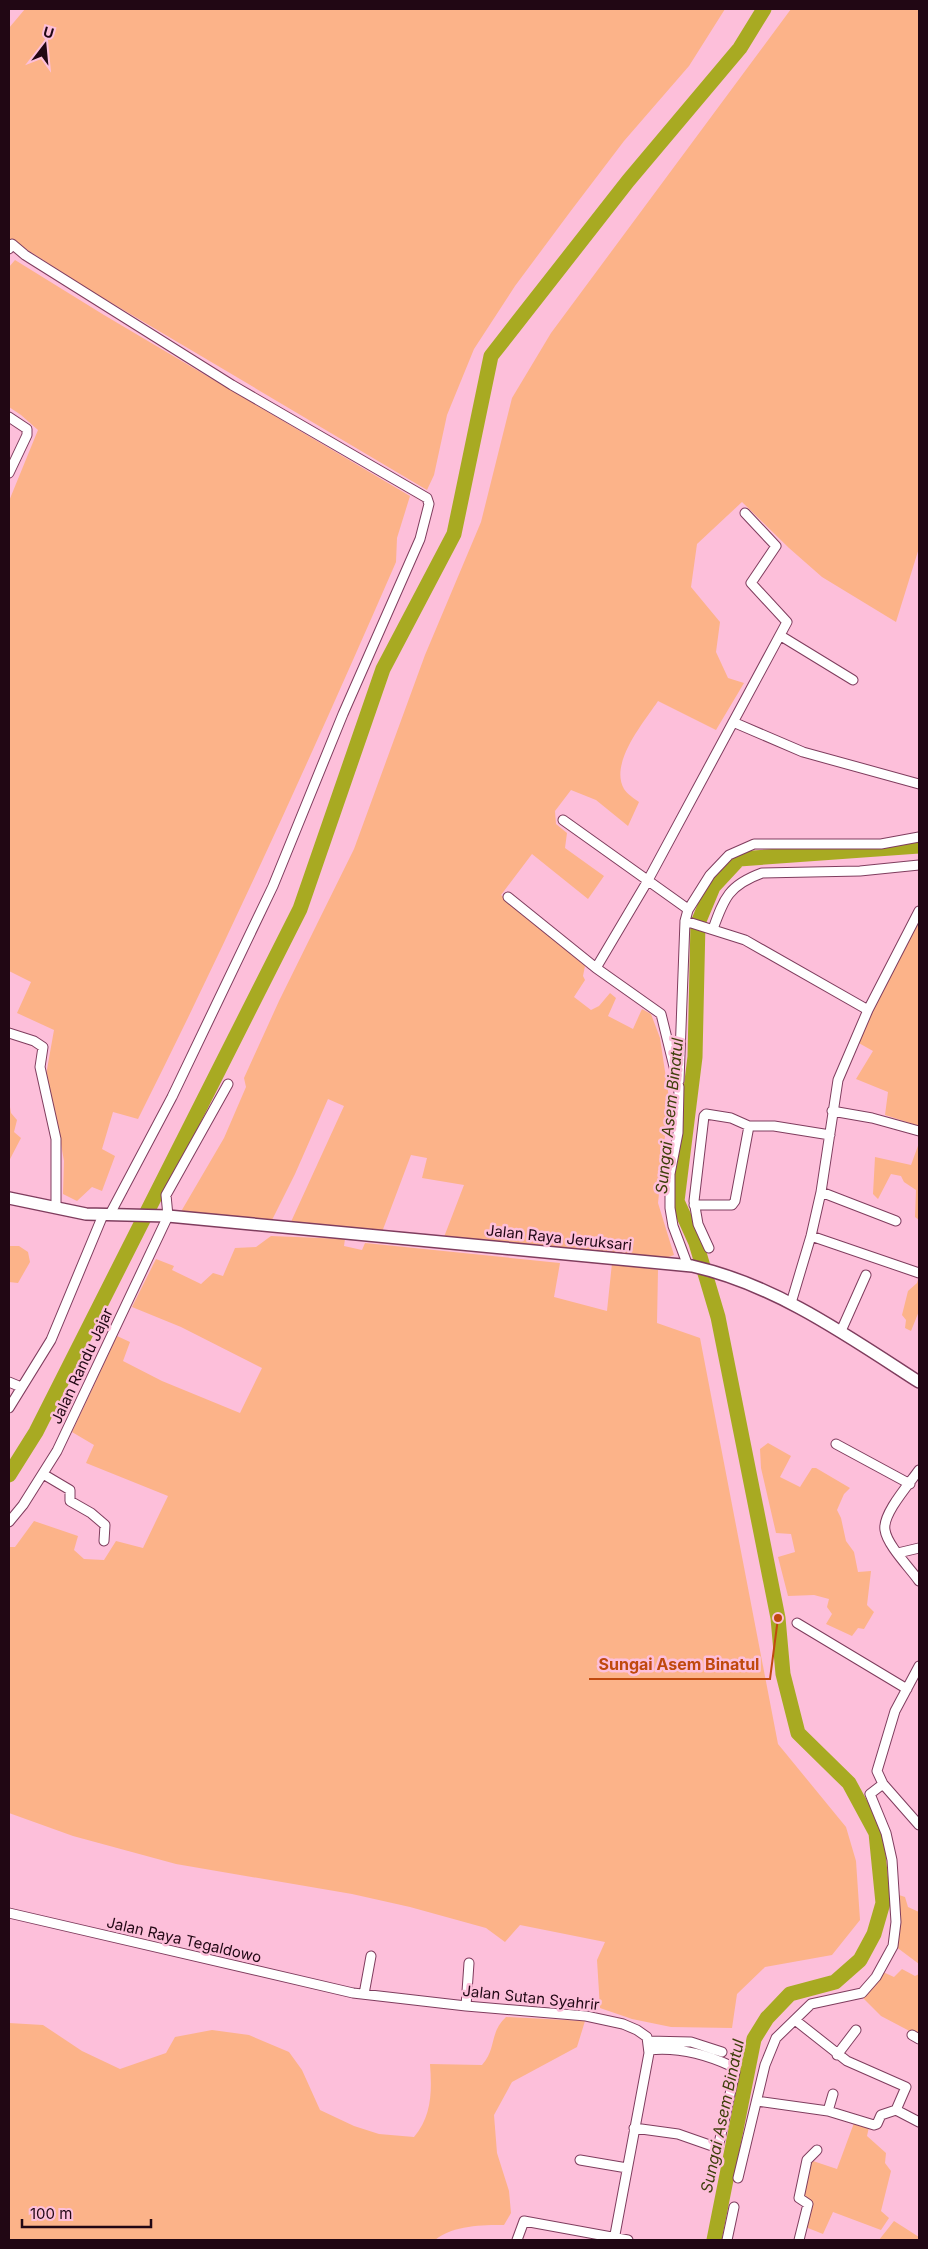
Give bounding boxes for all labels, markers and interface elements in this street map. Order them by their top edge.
north arrow [20,20,70,70]
text: U [41,22,56,42]
water label: Sungai Asem Binatul [651,1037,687,1195]
street label: Jalan Raya Jeruksari [485,1220,633,1255]
street label: Jalan Randu Jajar [46,1304,117,1427]
callout: Sungai Asem Binatul [589,1648,770,1679]
text: Sungai Asem Binatul [599,1654,759,1674]
street label: Jalan Raya Tegaldowo [105,1912,263,1967]
street label: Jalan Sutan Syahrir [462,1981,601,2014]
water label: Sungai Asem Binatul [696,2037,748,2195]
scale bar [22,2196,151,2228]
text: 100 m [30,2204,72,2223]

